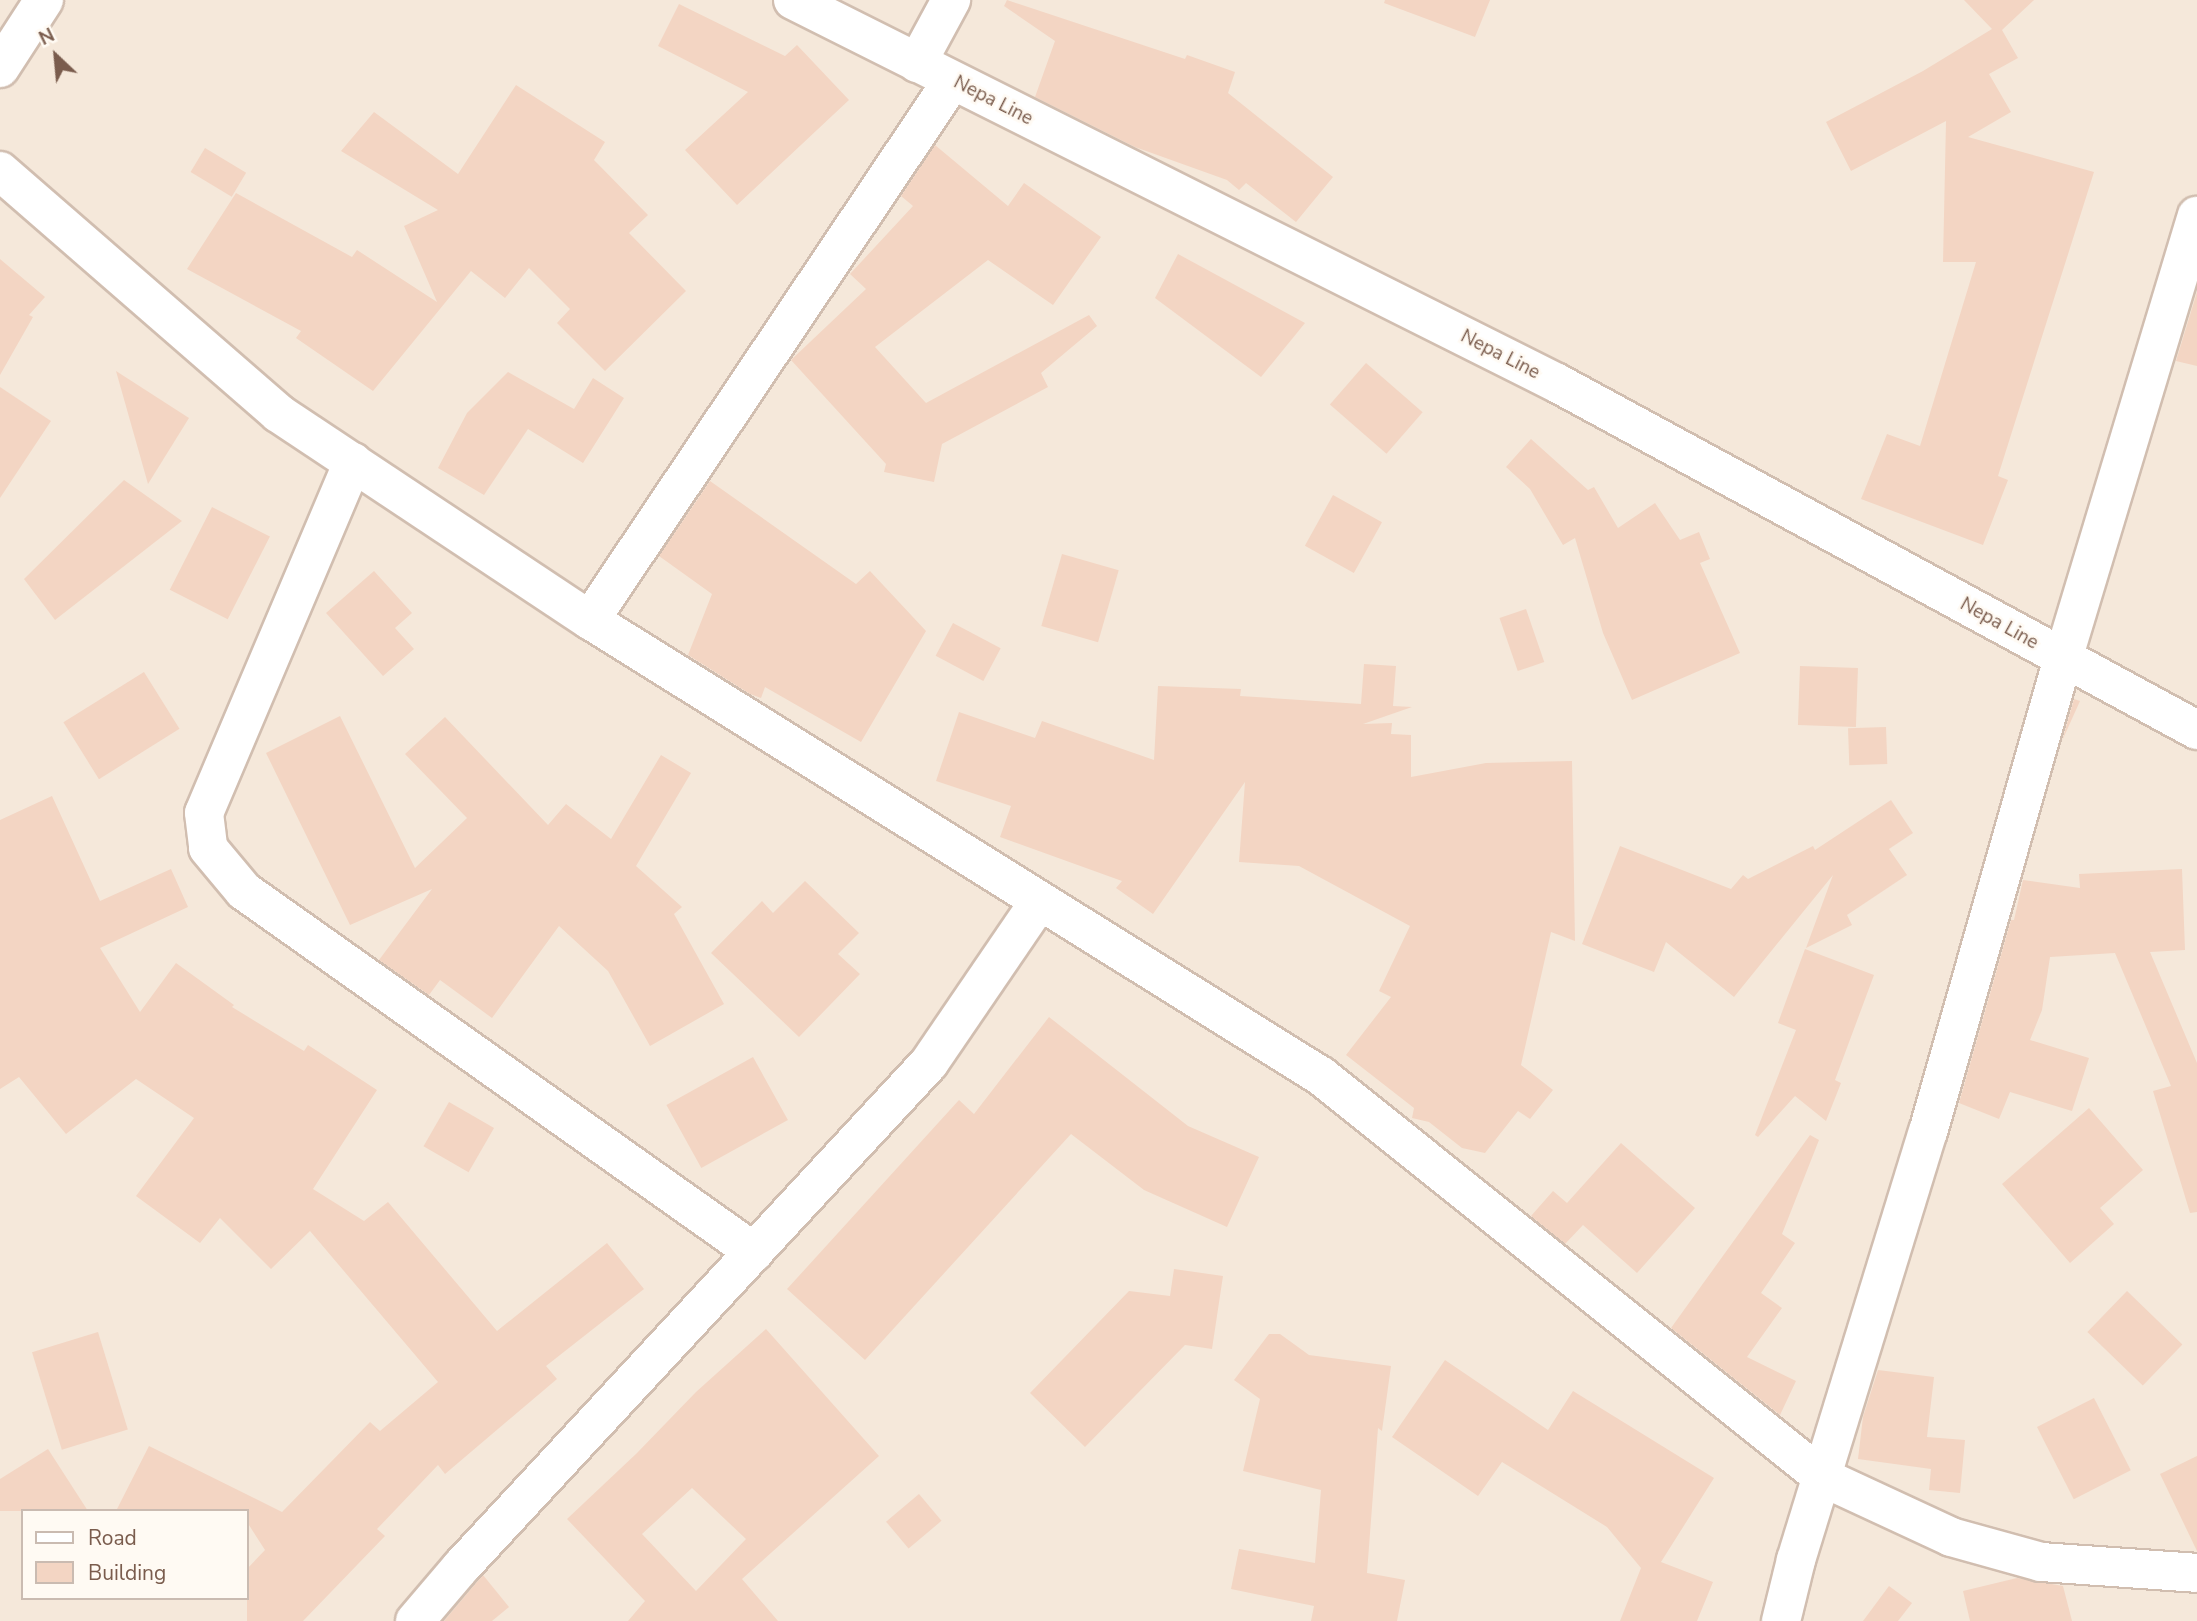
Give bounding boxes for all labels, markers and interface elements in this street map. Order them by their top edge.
north arrow [21,21,91,91]
text: N [35,22,59,52]
street label: Nepa Line [950,71,1036,131]
street label: Nepa Line [1457,325,1543,385]
street label: Nepa Line [1956,593,2042,655]
legend [21,1509,248,1600]
text: Road [88,1524,137,1552]
text: Building [88,1559,166,1587]

